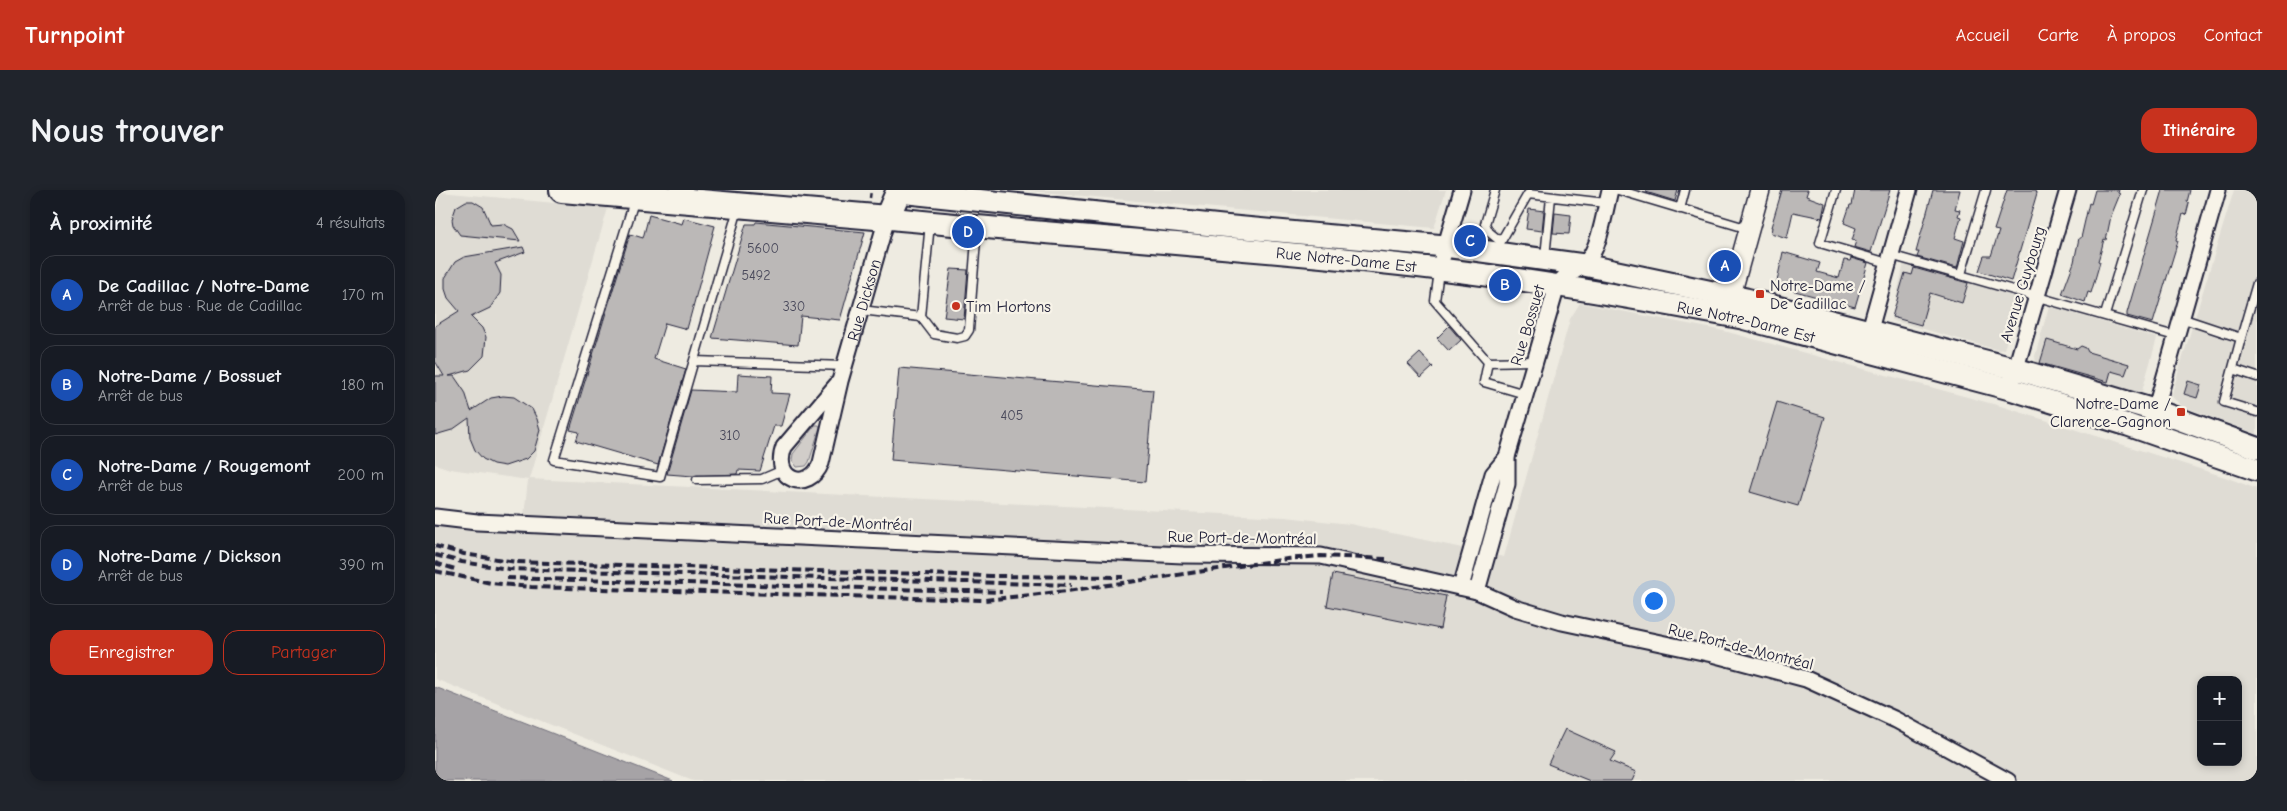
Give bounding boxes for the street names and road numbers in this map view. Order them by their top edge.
street label: Avenue Guybourg [1997,224,2049,344]
street label: Rue Notre-Dame Est [1275,244,1418,276]
street label: Rue Dickson [844,257,885,343]
street label: Rue Bossuet [1506,282,1548,368]
street label: Rue Notre-Dame Est [1675,298,1817,347]
street label: Rue Port-de-Montréal [763,509,913,535]
street label: Rue Port-de-Montréal [1167,528,1317,548]
street label: Rue Port-de-Montréal [1666,620,1815,674]

